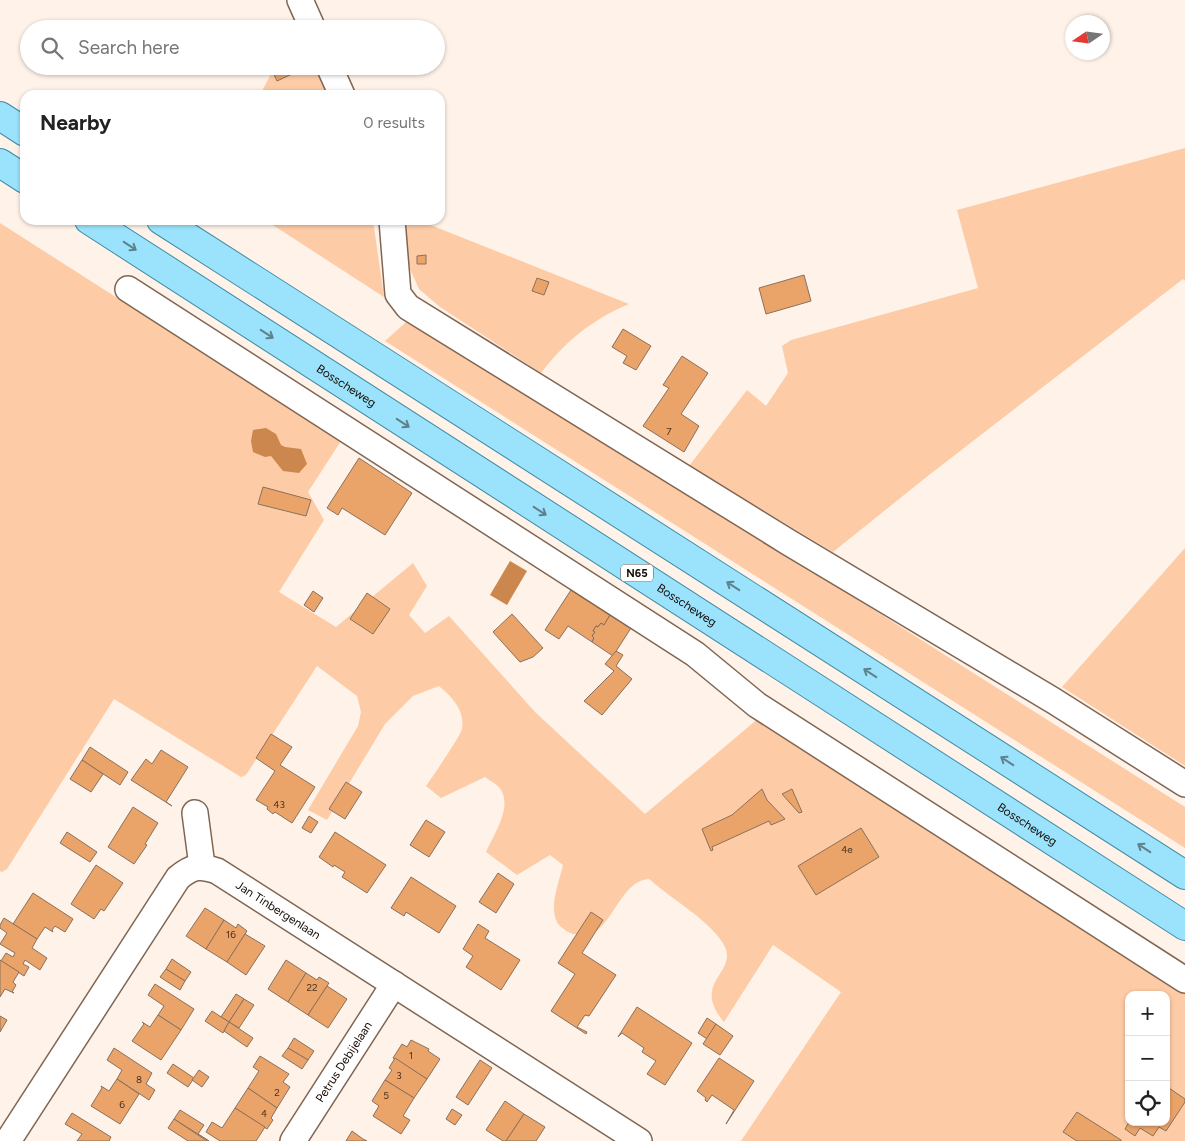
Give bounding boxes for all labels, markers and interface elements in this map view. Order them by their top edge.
north arrow [1065,15,1110,60]
search box [20,20,445,75]
icon: search [38,34,66,62]
text: Search here [78,36,180,59]
text: Nearby [40,110,111,135]
text: 0 results [363,113,425,132]
one-way arrow [123,241,137,252]
one-way arrow [259,330,273,340]
street label: Bosscheweg [314,361,379,410]
one-way arrow [396,418,410,428]
house number: 7 [666,425,672,438]
one-way arrow [532,506,546,516]
road number: N65 [621,564,653,582]
street label: Bosscheweg [654,581,719,629]
one-way arrow [726,581,740,591]
one-way arrow [863,668,877,679]
one-way arrow [1000,756,1014,766]
house number: 43 [273,798,285,811]
street label: Bosscheweg [995,800,1060,849]
house number: 4e [841,843,853,856]
one-way arrow [1137,843,1151,854]
street label: Jan Tinbergenlaan [233,878,323,942]
house number: 16 [226,928,236,941]
house number: 22 [306,981,318,994]
map controls [1125,991,1170,1126]
button: + [1125,991,1170,1036]
street label: Petrus Debijelaan [313,1019,375,1105]
button: − [1125,1036,1170,1081]
house number: 1 [409,1049,413,1062]
house number: 3 [396,1069,402,1082]
house number: 8 [136,1073,142,1086]
button: locate [1125,1081,1170,1126]
house number: 2 [274,1086,280,1099]
house number: 5 [383,1089,389,1102]
house number: 6 [119,1098,125,1111]
house number: 4 [261,1107,267,1120]

